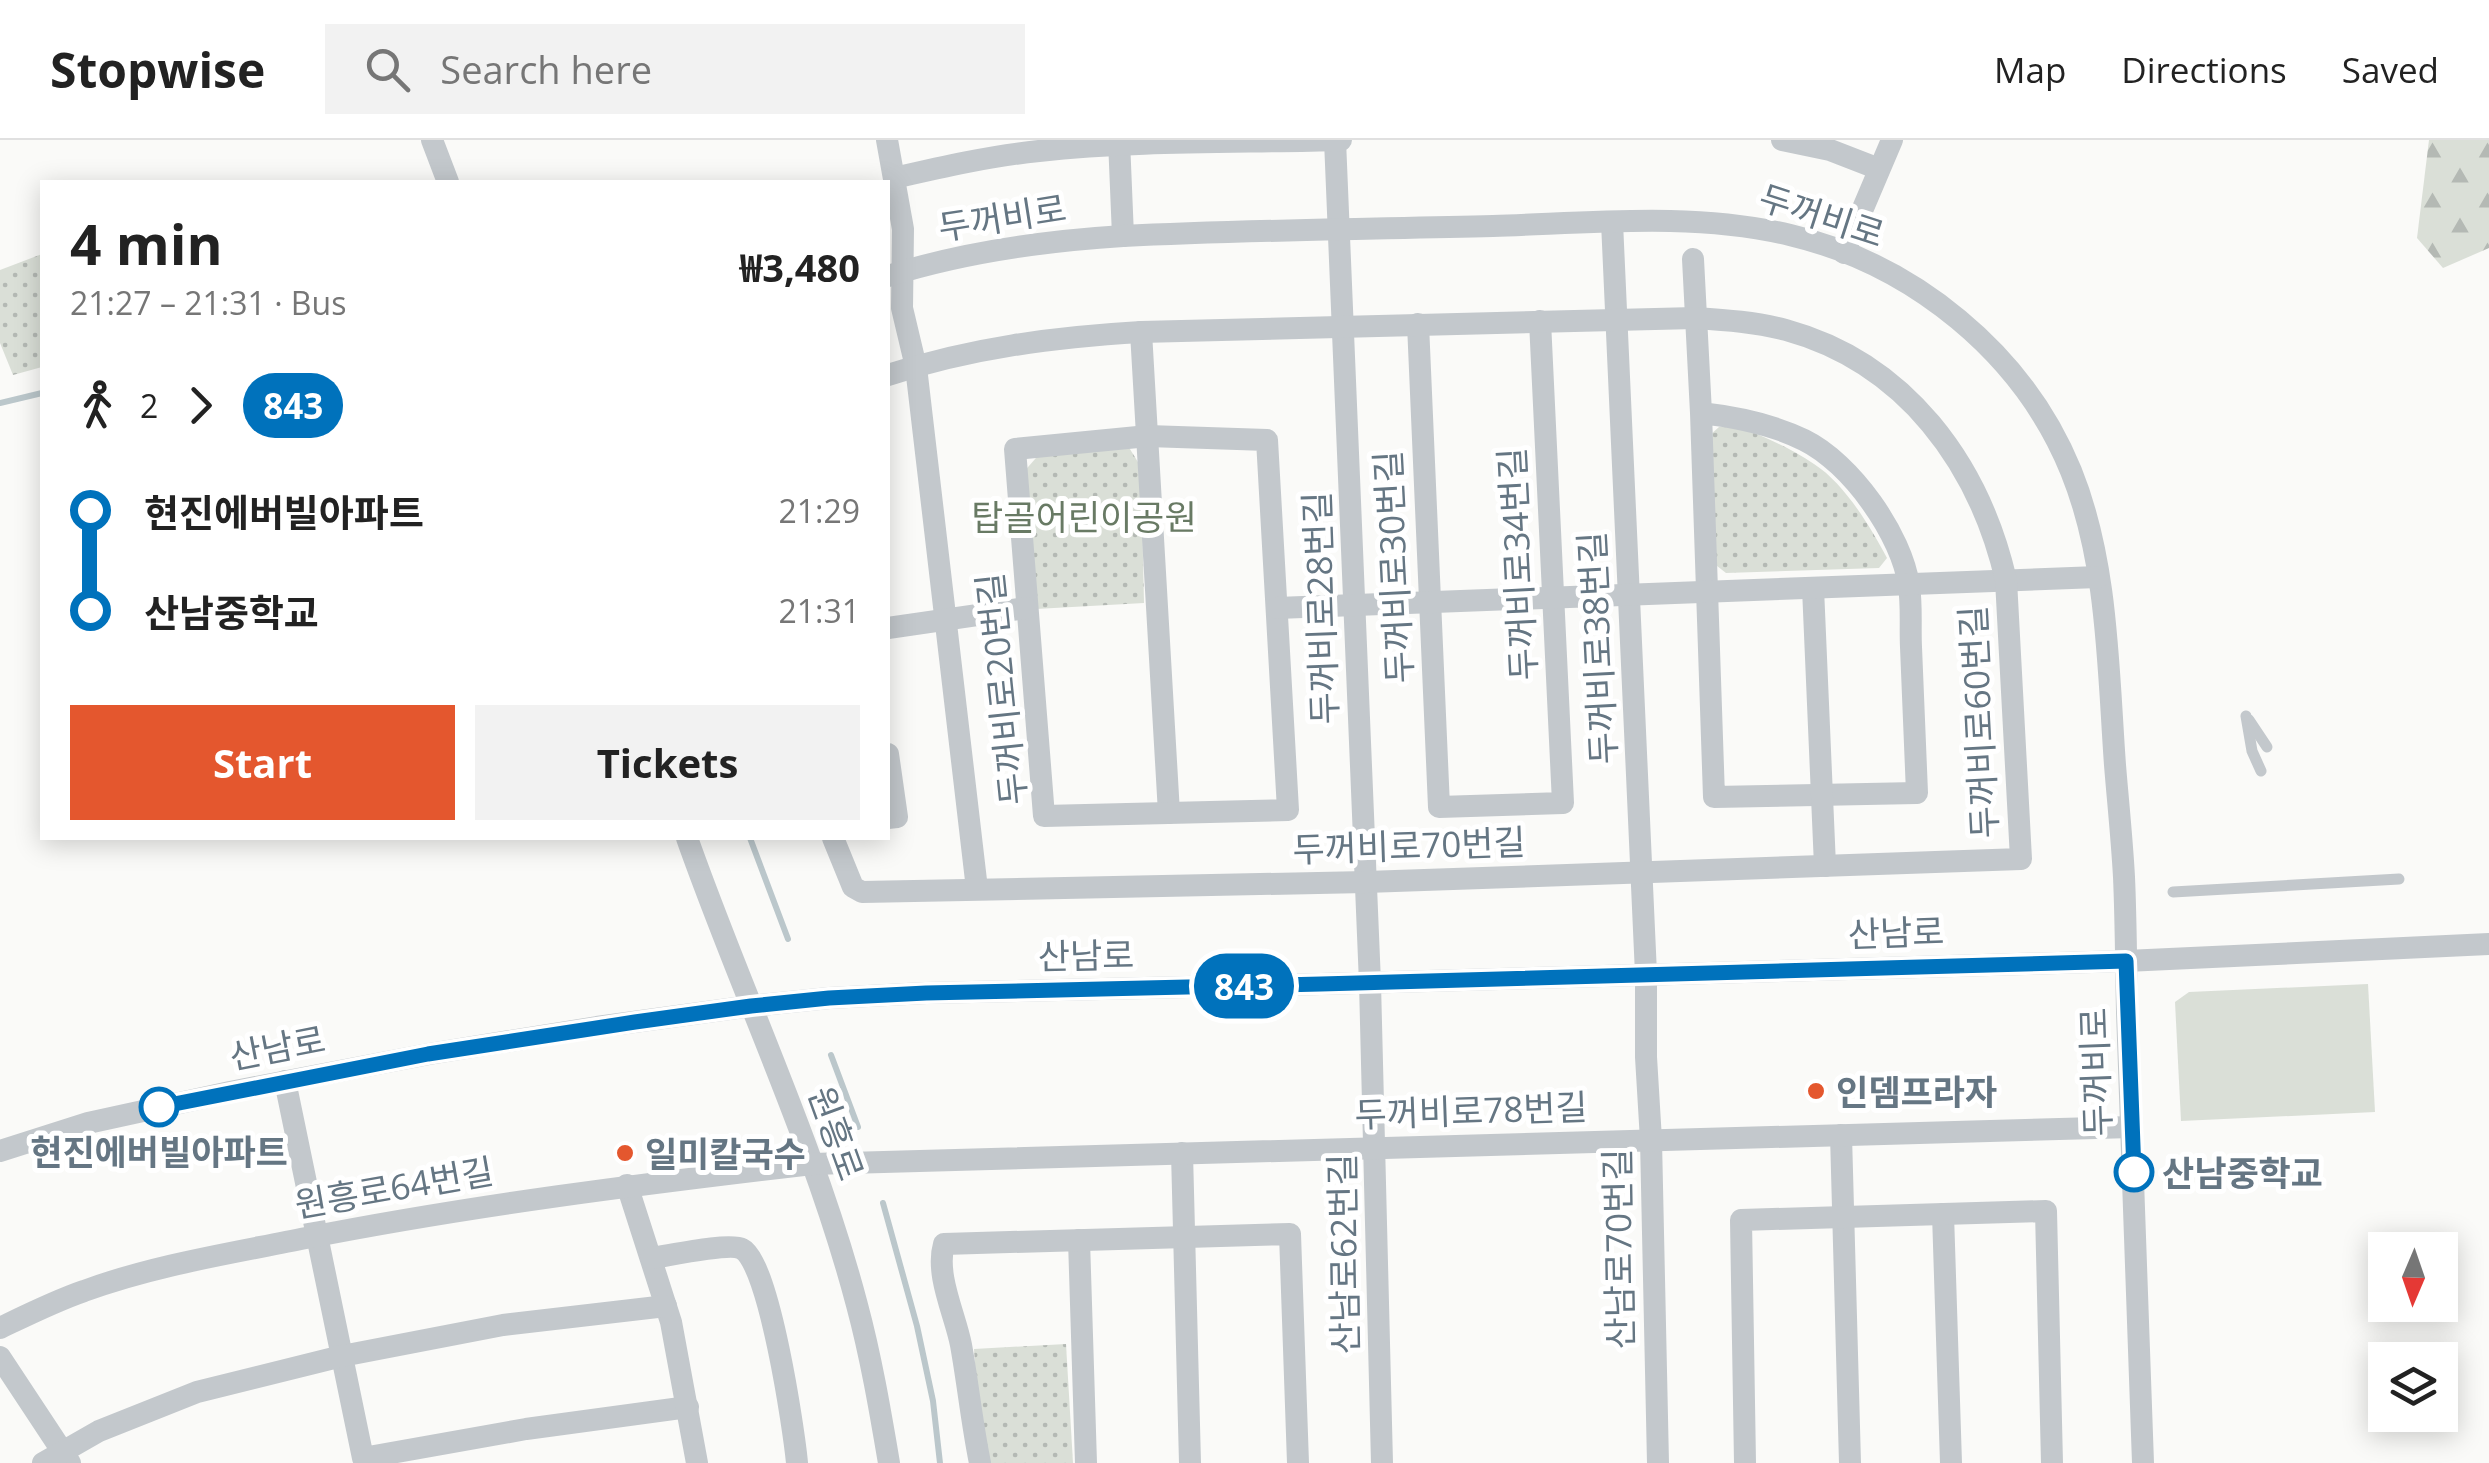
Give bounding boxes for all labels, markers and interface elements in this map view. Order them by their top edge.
search box [325,24,1025,114]
text: Stopwise [50,37,265,102]
icon: search [360,42,415,97]
text: Search here [440,43,652,95]
text: Map [1994,46,2066,93]
text: Directions [2121,46,2287,93]
text: Saved [2342,46,2439,93]
street label: 두꺼비로 [1753,173,1891,257]
street label: 두꺼비로 [935,184,1069,250]
text: 4 min [70,206,223,281]
text: ₩3,480 [740,241,860,293]
text: 21:27 – 21:31 · Bus [70,281,346,324]
icon: walk [70,378,125,433]
icon: forward [173,378,228,433]
text: 843 [263,382,323,429]
text: 2 [140,384,158,427]
street label: 두꺼비로34번길 [1487,446,1547,682]
street label: 두꺼비로30번길 [1363,449,1423,685]
text: 현진에버빌아파트 [144,486,424,538]
text: 21:29 [778,489,860,532]
street label: 두꺼비로28번길 [1292,491,1348,725]
park label: 탑골어린이공원 [971,493,1197,540]
street label: 두꺼비로38번길 [1567,530,1627,766]
street label: 두꺼비로20번길 [965,571,1037,807]
text: 산남중학교 [144,586,319,638]
text: 21:31 [778,589,860,632]
street label: 두꺼비로60번길 [1948,604,2008,840]
button: Start [70,705,455,820]
button: Tickets [475,705,860,820]
street label: 두꺼비로70번길 [1292,817,1526,873]
street label: 산남로 [1847,907,1945,957]
street label: 산남로 [1037,931,1135,979]
line badge: 843 [1186,954,1302,1018]
text: 843 [1214,963,1274,1010]
street label: 두꺼비로 [2069,1007,2121,1137]
street label: 산남로 [225,1015,329,1079]
place label: 인뎀프라자 [1836,1068,1997,1115]
street label: 원흥로 [798,1080,876,1186]
marker: 인뎀프라자 [1805,1080,1827,1102]
street label: 두꺼비로78번길 [1354,1082,1588,1138]
marker: 현진에버빌아파트 [140,1088,178,1126]
place label: 현진에버빌아파트 [30,1128,288,1175]
place label: 일미칼국수 [645,1130,806,1177]
marker: 일미칼국수 [614,1142,636,1164]
street label: 원흥로64번길 [291,1146,497,1228]
street label: 산남로70번길 [1593,1148,1643,1350]
place label: 산남중학교 [2162,1149,2323,1196]
street label: 산남로62번길 [1318,1153,1368,1355]
marker: 산남중학교 [2115,1153,2153,1191]
north arrow [2368,1232,2458,1322]
map controls [2368,1232,2458,1432]
button: layers [2368,1342,2458,1432]

